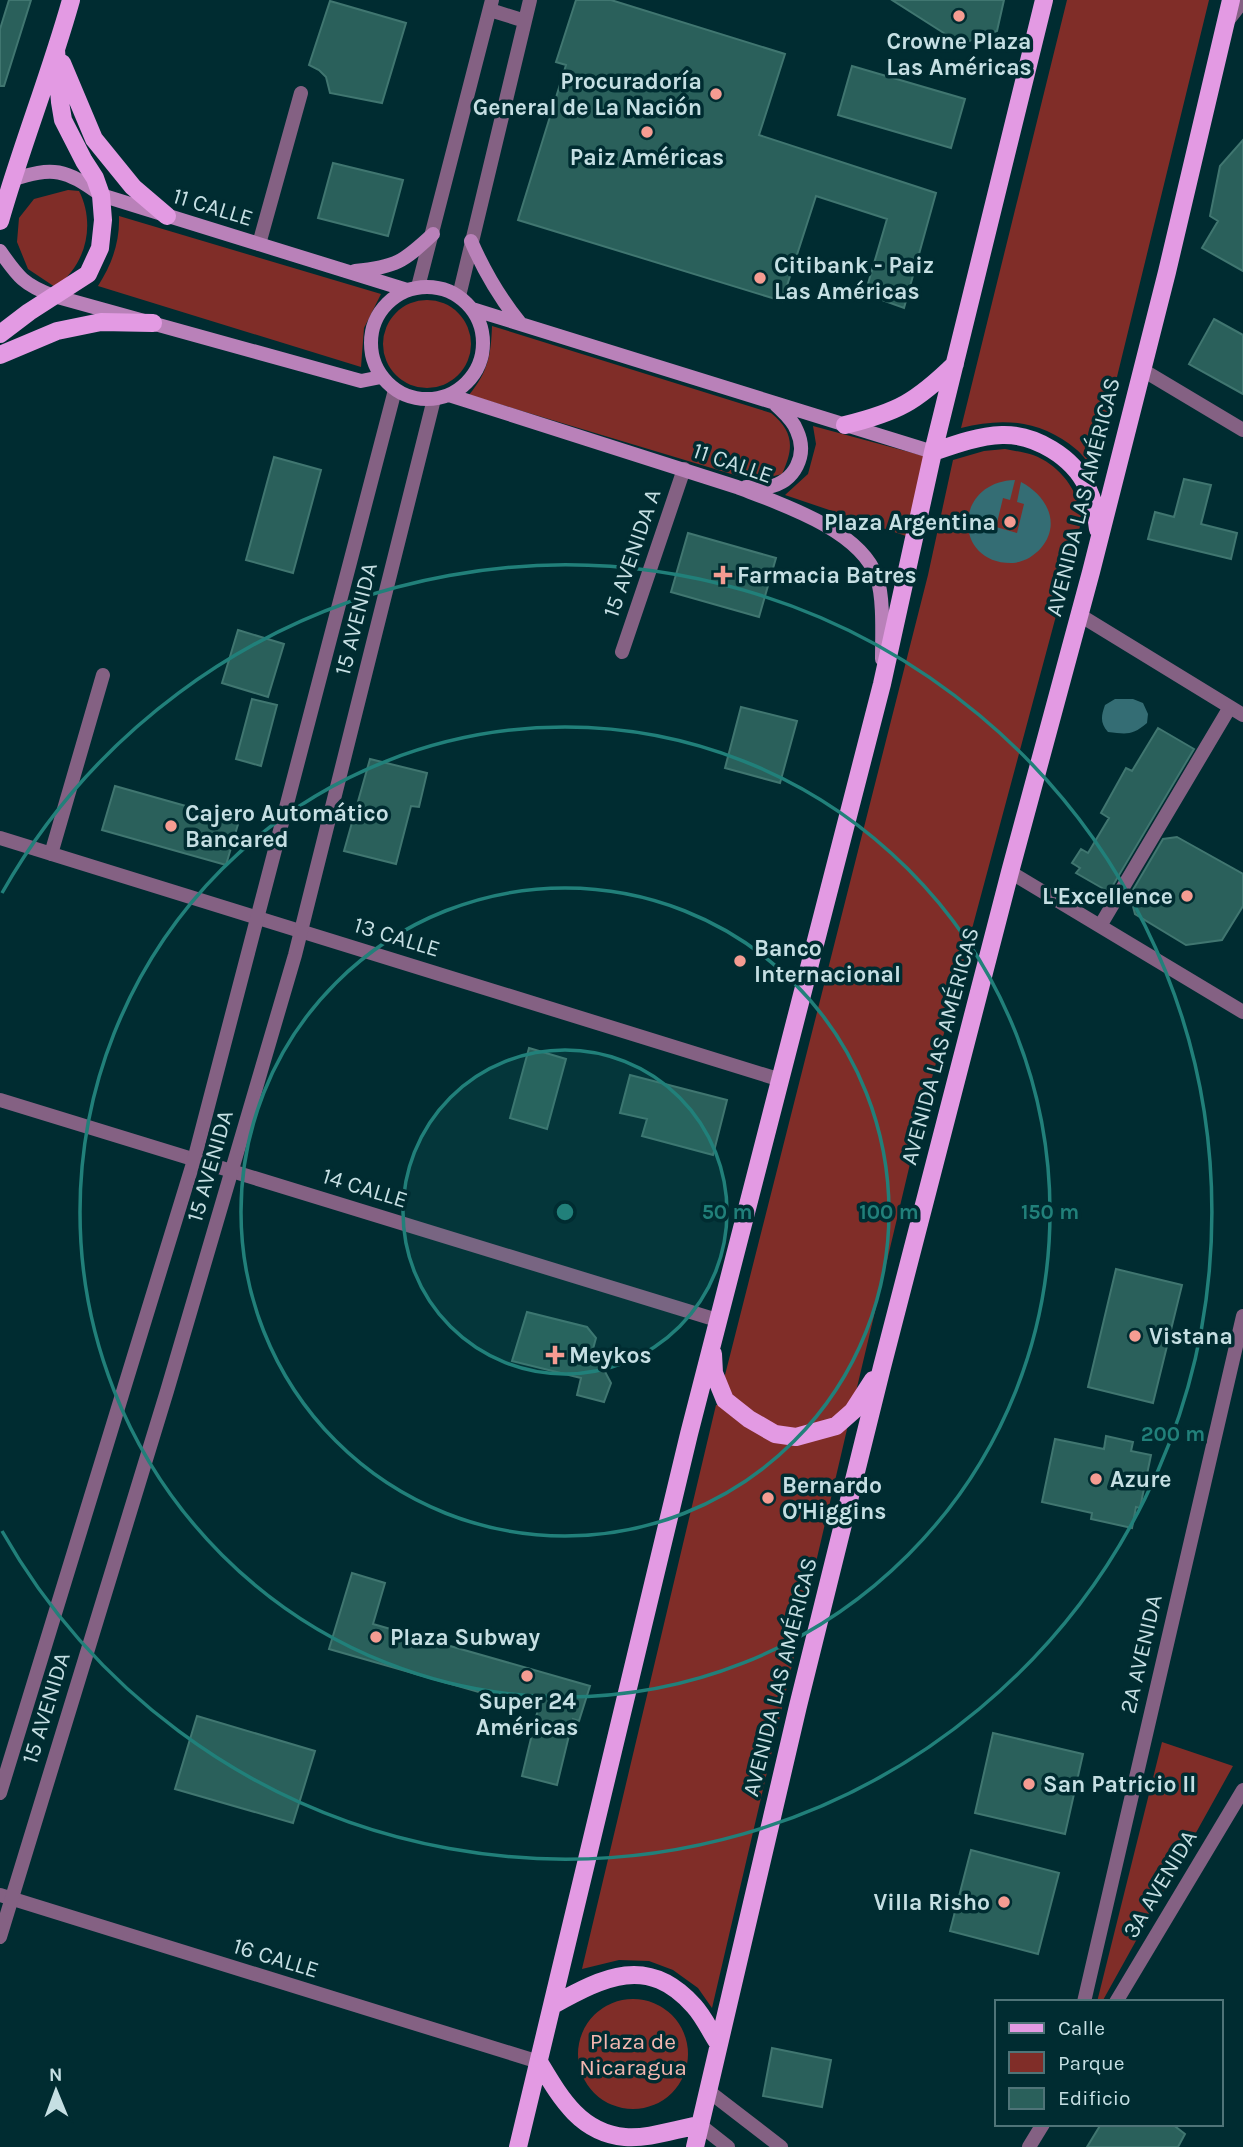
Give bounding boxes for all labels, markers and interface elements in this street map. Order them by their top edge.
marker: Crowne Plaza Las Américas [951,8,967,24]
place label: Crowne Plaza Las Américas [886,28,1032,81]
place label: Procuradoría General de La Nación [473,68,702,121]
marker: Procuradoría General de La Nación [708,86,724,102]
marker: Paiz Américas [639,124,655,140]
place label: Paiz Américas [570,144,724,171]
street label: 11 CALLE [170,182,256,232]
place label: Citibank - Paiz Las Américas [774,252,934,305]
marker: Citibank - Paiz Las Américas [752,270,768,286]
street label: AVENIDA LAS AMÉRICAS [1040,375,1126,619]
street label: 11 CALLE [690,437,776,489]
street label: 15 AVENIDA A [597,485,667,621]
place label: Plaza Argentina [824,509,996,536]
marker: Plaza Argentina [1002,514,1018,530]
street label: 15 AVENIDA [329,560,383,678]
place label: Farmacia Batres [737,562,917,589]
marker: Farmacia Batres [715,567,731,583]
place label: Cajero Automático Bancared [185,800,389,853]
marker: Cajero Automático Bancared [163,818,179,834]
place label: L'Excellence [1042,883,1173,910]
marker: L'Excellence [1179,888,1195,904]
street label: 13 CALLE [351,911,443,963]
street label: AVENIDA LAS AMÉRICAS [895,924,985,1168]
place label: Banco Internacional [754,935,901,988]
marker: Banco Internacional [732,953,748,969]
street label: 15 AVENIDA [181,1107,239,1225]
street label: 14 CALLE [319,1162,411,1214]
centre of rings [553,1200,577,1224]
text: 50 m [702,1200,752,1224]
text: 100 m [859,1200,919,1224]
text: 150 m [1021,1200,1079,1224]
place label: Vistana [1149,1323,1233,1350]
marker: Vistana [1127,1328,1143,1344]
place label: Meykos [569,1342,652,1369]
marker: Meykos [547,1347,563,1363]
text: 200 m [1141,1422,1205,1446]
place label: Azure [1110,1466,1171,1493]
marker: Azure [1088,1471,1104,1487]
place label: Bernardo O'Higgins [782,1472,886,1525]
marker: Bernardo O'Higgins [760,1490,776,1506]
street label: AVENIDA LAS AMÉRICAS [737,1555,823,1799]
street label: 2A AVENIDA [1114,1592,1168,1716]
place label: Plaza Subway [390,1624,541,1651]
marker: Plaza Subway [368,1629,384,1645]
street label: 15 AVENIDA [16,1649,76,1767]
marker: Super 24 Américas [519,1668,535,1684]
place label: Super 24 Américas [476,1688,578,1741]
place label: San Patricio II [1043,1771,1196,1798]
marker: San Patricio II [1021,1776,1037,1792]
street label: 3A AVENIDA [1117,1825,1203,1943]
place label: Villa Risho [873,1889,990,1916]
marker: Villa Risho [996,1894,1012,1910]
street label: 16 CALLE [230,1932,322,1984]
legend [995,2000,1222,2126]
text: Calle [1058,2016,1105,2040]
park label: Plaza de Nicaragua [579,2028,687,2081]
text: Parque [1058,2051,1125,2075]
north arrow [21,2056,91,2126]
text: N [49,2064,63,2086]
text: Edificio [1058,2086,1131,2110]

